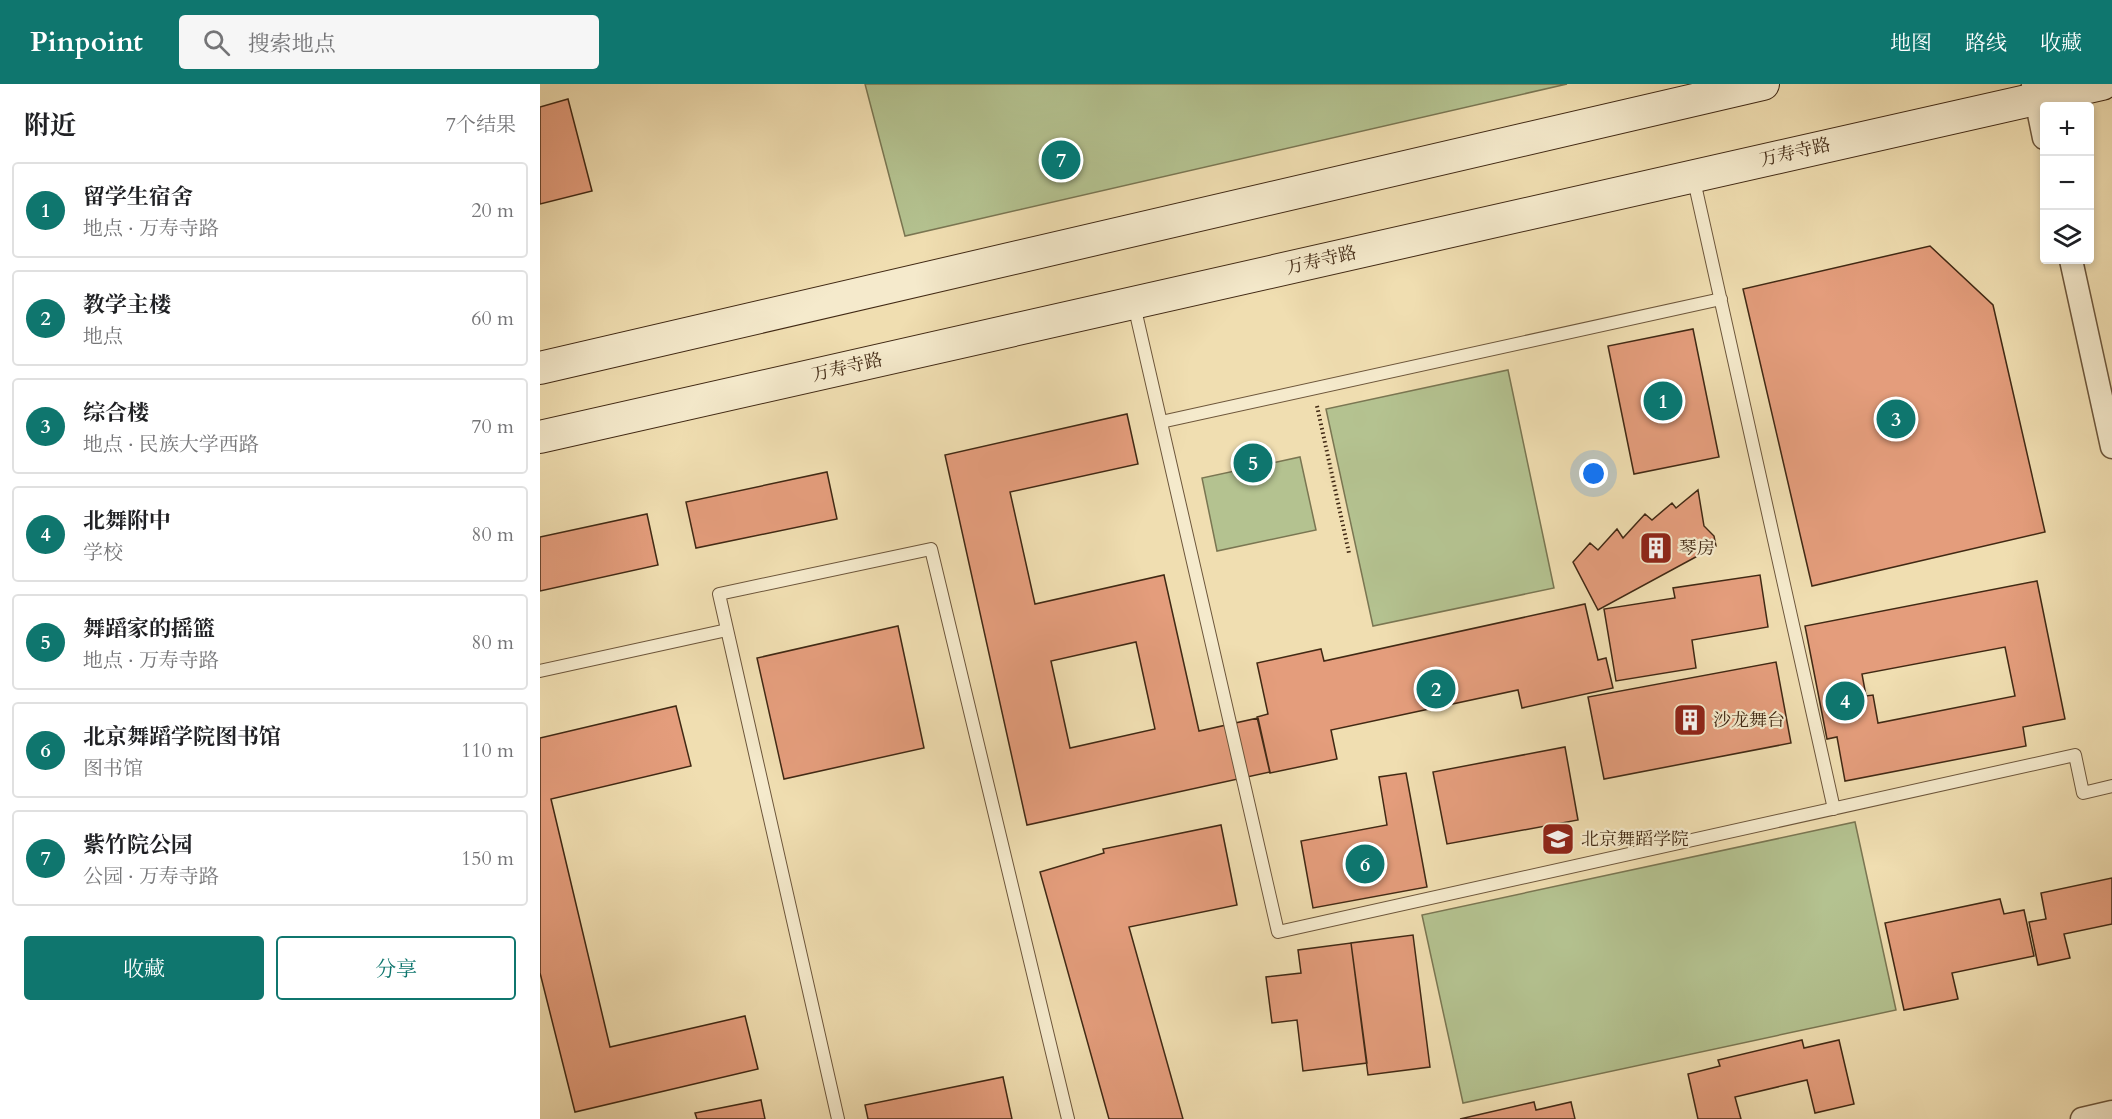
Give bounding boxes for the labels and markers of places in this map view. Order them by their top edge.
pin: 7 [1042,138,1080,182]
pin: 1 [1644,378,1682,424]
pin: 3 [1876,396,1916,442]
pin: 5 [1234,440,1272,485]
building icon: 琴房 [1638,530,1674,566]
place label: 琴房 [1679,536,1715,561]
pin: 2 [1416,666,1456,712]
pin: 4 [1826,678,1864,724]
building icon: 沙龙舞台 [1672,702,1708,738]
place label: 沙龙舞台 [1713,708,1785,733]
school or university icon: 北京舞蹈学院 [1540,821,1576,857]
place label: 北京舞蹈学院 [1581,827,1689,852]
pin: 6 [1346,842,1384,886]

